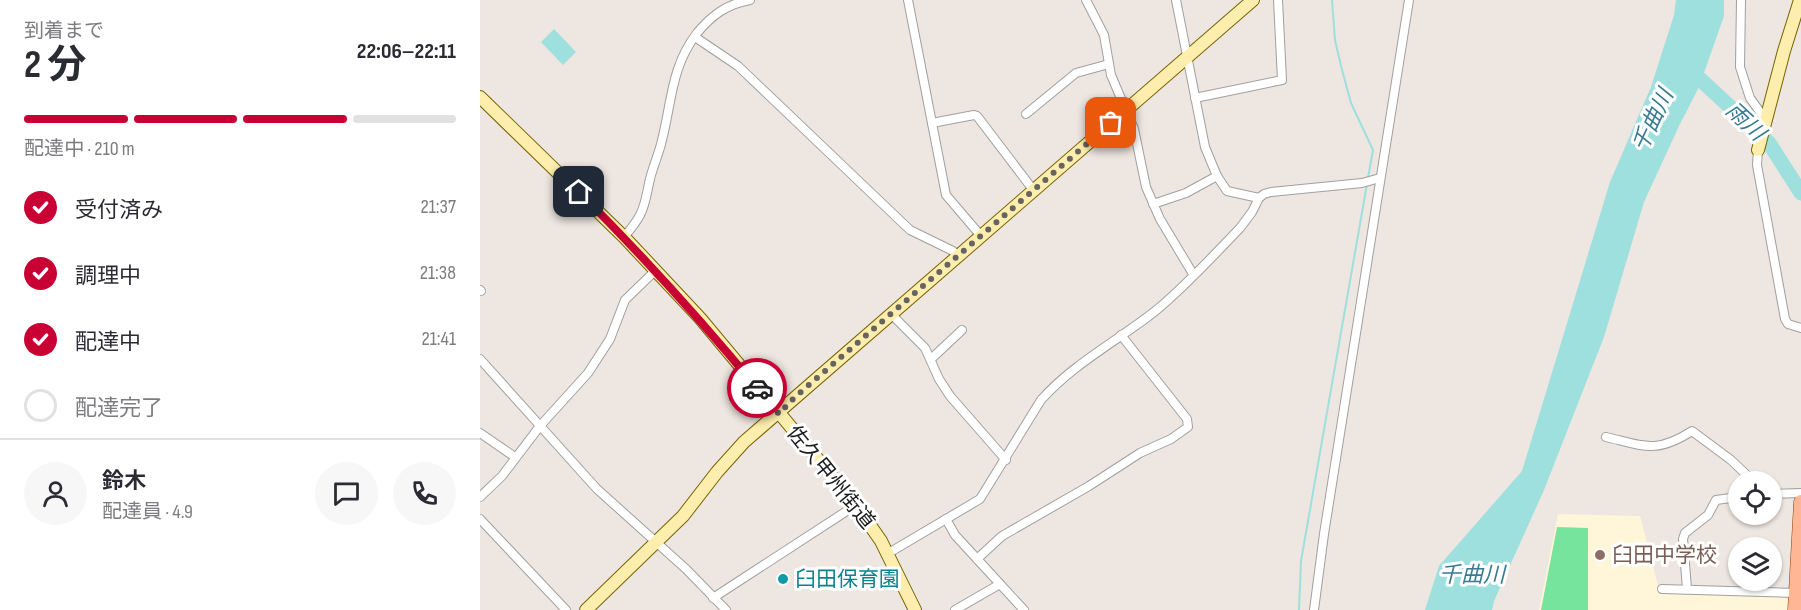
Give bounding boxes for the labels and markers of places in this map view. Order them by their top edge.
pin [1085,97,1136,148]
pin [553,166,604,217]
place label: 臼田中学校 [1612,543,1717,568]
marker: 臼田中学校 [1593,548,1607,562]
place label: 臼田保育園 [795,567,900,592]
marker: 臼田保育園 [776,572,790,586]

